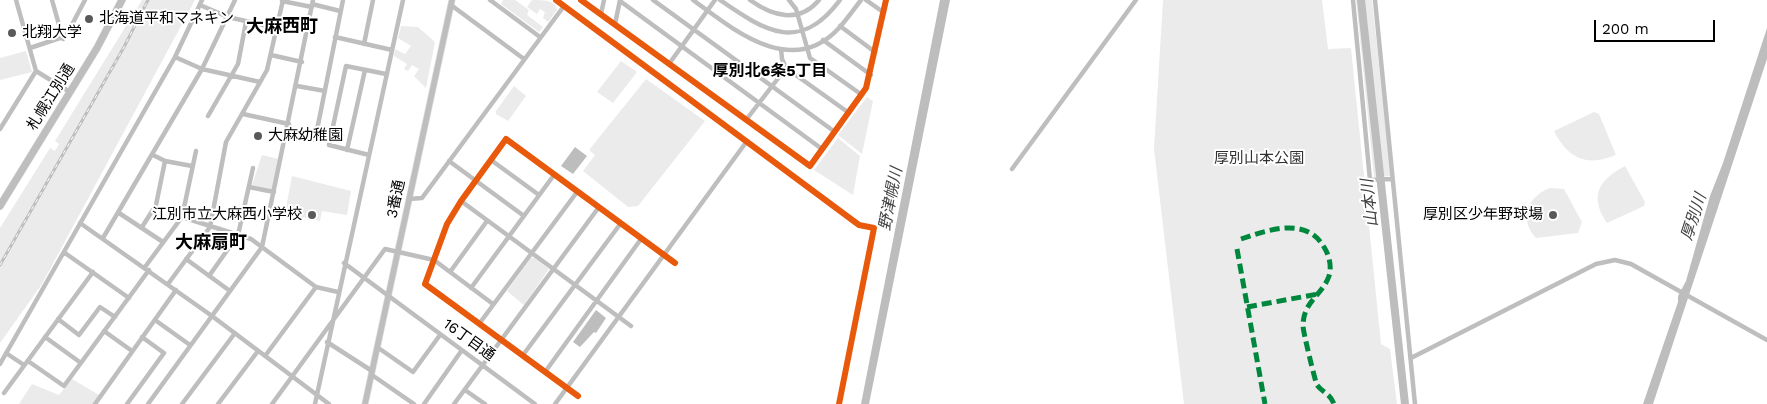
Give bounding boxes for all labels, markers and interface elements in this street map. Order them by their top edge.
place label: 北海道平和マネキン [99,10,234,28]
scale bar [1597,10,1718,42]
marker: 北海道平和マネキン [83,13,95,25]
district label: 大麻西町 [246,16,318,38]
text: 200 m [1602,20,1649,38]
place label: 北翔大学 [22,24,82,42]
marker: 北翔大学 [6,27,18,39]
street label: 札幌江別通 [23,60,79,134]
district label: 厚別北6条5丁目 [712,61,828,81]
place label: 大麻幼稚園 [268,127,343,145]
marker: 大麻幼稚園 [252,130,264,142]
park label: 厚別山本公園 [1214,150,1304,168]
water label: 野津幌川 [875,166,907,232]
street label: 3番通 [383,178,409,220]
water label: 山本川 [1358,178,1382,228]
water label: 厚別川 [1677,191,1711,243]
place label: 江別市立大麻西小学校 [152,206,302,224]
place label: 厚別区少年野球場 [1423,206,1543,224]
marker: 江別市立大麻西小学校 [306,209,318,221]
marker: 厚別区少年野球場 [1547,209,1559,221]
district label: 大麻扇町 [175,232,247,254]
street label: 16丁目通 [439,315,499,365]

